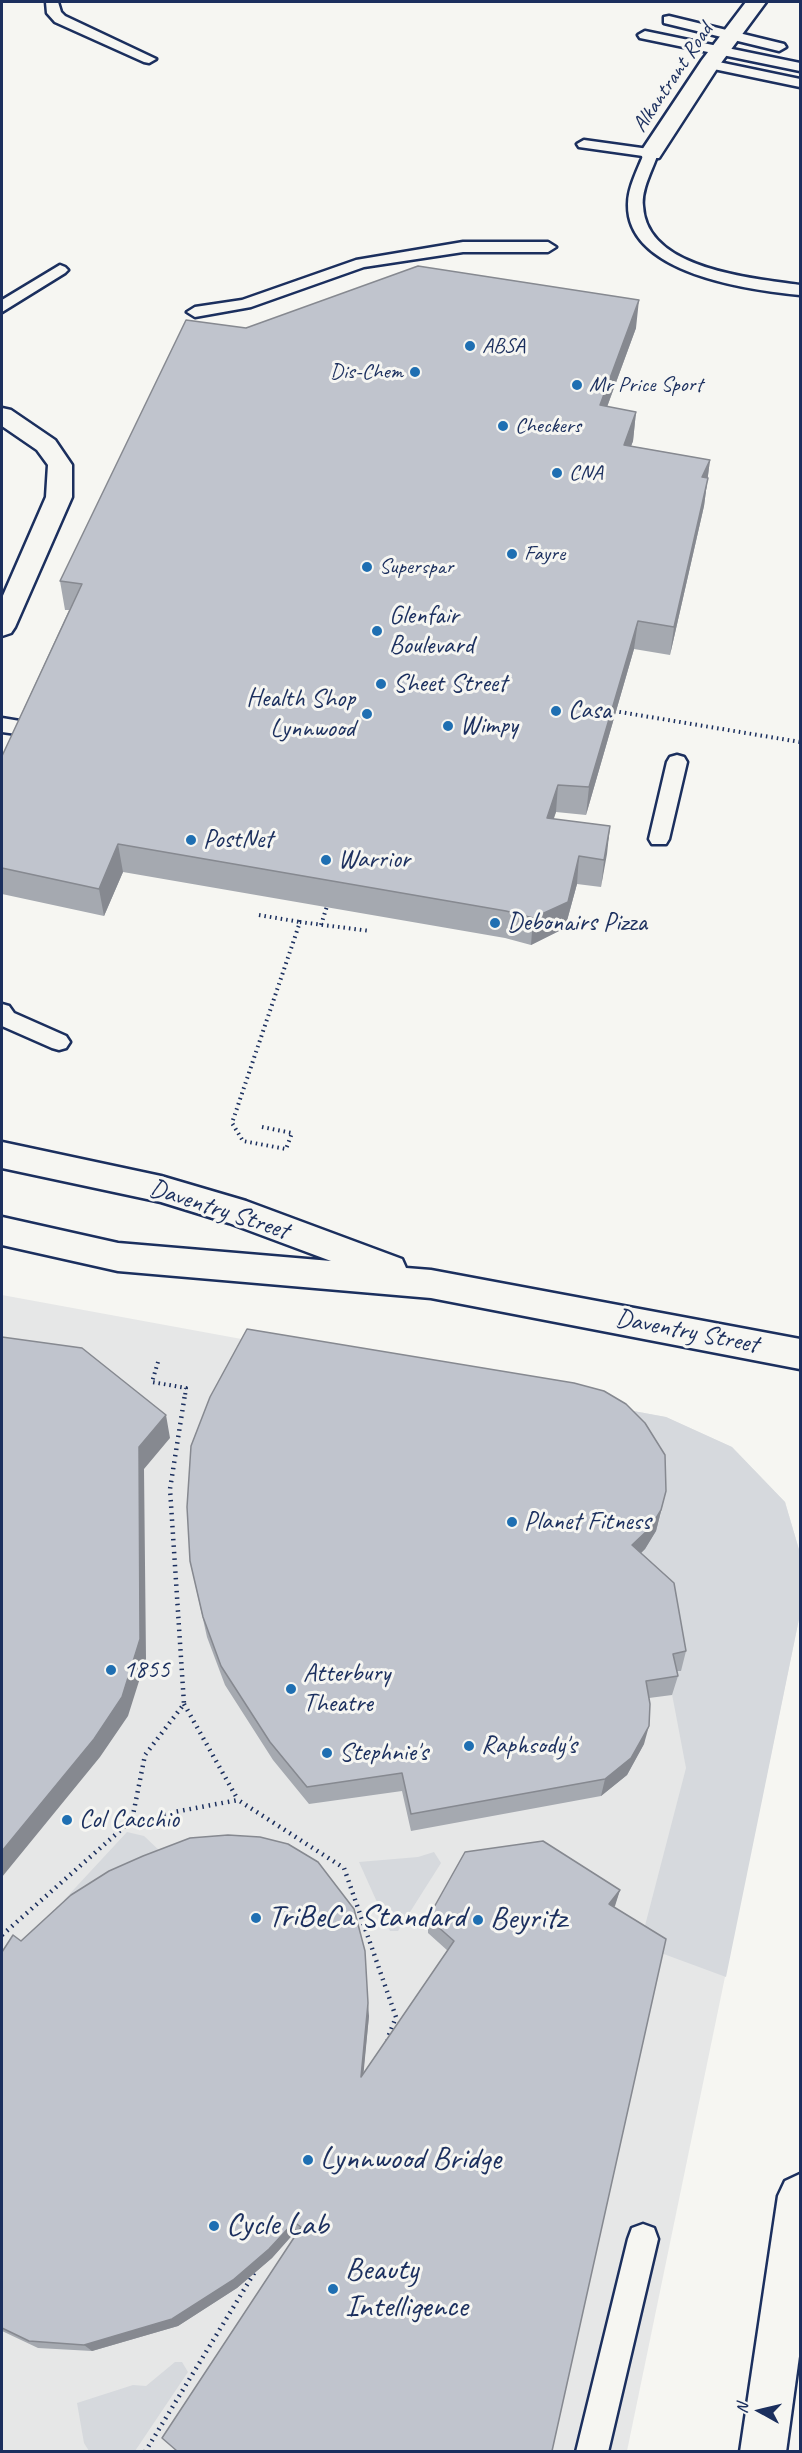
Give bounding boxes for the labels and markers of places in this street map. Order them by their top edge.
place label: ABSA [482,333,525,359]
marker: ABSA [463,339,477,353]
place label: Dis-Chem [330,359,403,385]
marker: Dis-Chem [408,365,422,379]
place label: Mr Price Sport [589,372,703,398]
marker: Mr Price Sport [570,378,584,392]
place label: Checkers [515,413,581,439]
marker: Checkers [496,419,510,433]
place label: CNA [569,460,603,486]
marker: CNA [550,466,564,480]
place label: Fayre [524,541,565,567]
marker: Fayre [505,547,519,561]
place label: Superspar [379,554,454,580]
marker: Superspar [360,560,374,574]
place label: Glenfair Boulevard [389,600,474,662]
marker: Glenfair Boulevard [370,624,384,638]
place label: Sheet Street [393,668,507,700]
marker: Sheet Street [374,677,388,691]
place label: Health Shop Lynnwood [246,683,355,744]
place label: Casa [568,695,611,727]
marker: Casa [549,704,563,718]
marker: Health Shop Lynnwood [360,707,374,721]
place label: Wimpy [460,710,518,742]
marker: Wimpy [441,719,455,733]
place label: PostNet [203,824,273,856]
marker: PostNet [184,833,198,847]
place label: Warrior [338,844,410,876]
marker: Warrior [319,853,333,867]
place label: Debonairs Pizza [507,907,647,939]
marker: Debonairs Pizza [488,916,502,930]
place label: Planet Fitness [524,1506,651,1538]
marker: Planet Fitness [505,1515,519,1529]
place label: 1855 [123,1654,170,1686]
place label: Atterbury Theatre [303,1658,390,1720]
marker: 1855 [104,1663,118,1677]
marker: Atterbury Theatre [284,1682,298,1696]
place label: Raphsody's [481,1730,577,1762]
place label: Stephnie's [339,1737,428,1769]
marker: Raphsody's [462,1739,476,1753]
marker: Stephnie's [320,1746,334,1760]
place label: Col Cacchio [79,1804,179,1836]
marker: Col Cacchio [60,1813,74,1827]
place label: TriBeCa Standard [268,1899,466,1937]
place label: Beyritz [490,1901,566,1939]
marker: TriBeCa Standard [249,1911,263,1925]
marker: Beyritz [471,1913,485,1927]
place label: Lynnwood Bridge [320,2141,501,2179]
marker: Lynnwood Bridge [301,2153,315,2167]
place label: Cycle Lab [226,2207,328,2245]
marker: Cycle Lab [207,2219,221,2233]
place label: Beauty Intelligence [345,2252,468,2327]
marker: Beauty Intelligence [326,2282,340,2296]

